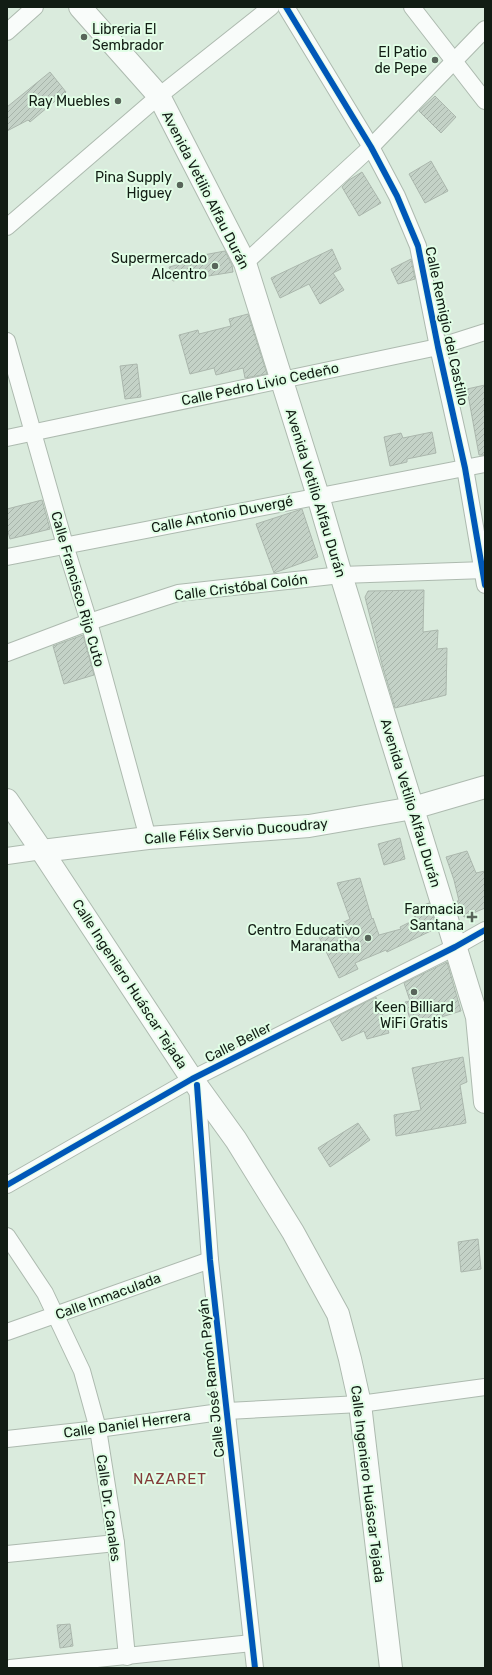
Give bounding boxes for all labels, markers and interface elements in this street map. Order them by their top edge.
place label: Libreria El Sembrador [92,21,165,54]
marker: Libreria El Sembrador [79,32,89,42]
place label: El Patio de Pepe [374,44,427,77]
marker: El Patio de Pepe [430,55,440,65]
place label: Ray Muebles [28,93,110,110]
marker: Ray Muebles [113,96,123,106]
street label: Avenida Vetilio Alfau Durán [158,108,253,272]
place label: Pina Supply Higuey [95,169,172,202]
marker: Pina Supply Higuey [175,180,185,190]
street label: Calle Remigio del Castillo [421,245,472,407]
place label: Supermercado Alcentro [111,250,207,283]
marker: Supermercado Alcentro [210,261,220,271]
street label: Calle Pedro Livio Cedeño [180,359,340,409]
street label: Avenida Vetilio Alfau Durán [282,407,349,580]
street label: Calle Antonio Duvergé [150,492,295,537]
street label: Calle Francisco Rijo Cuto [47,509,108,669]
street label: Calle Cristóbal Colón [174,571,309,604]
street label: Avenida Vetilio Alfau Durán [377,717,444,890]
street label: Calle Félix Servio Ducoudray [143,815,329,848]
street label: Calle Ingeniero Huáscar Tejada [68,896,191,1072]
place label: Farmacia Santana [404,901,464,934]
marker: Farmacia Santana [467,912,477,922]
place label: Centro Educativo Maranatha [247,922,360,955]
marker: Centro Educativo Maranatha [363,933,373,943]
marker: Keen Billiard WiFi Gratis [409,987,419,997]
place label: Keen Billiard WiFi Gratis [374,999,454,1032]
street label: Calle Beller [202,1018,275,1066]
street label: Calle Inmaculada [53,1270,163,1323]
street label: Calle José Ramón Payán [195,1298,228,1458]
street label: Calle Ingeniero Huáscar Tejada [347,1384,388,1584]
street label: Calle Daniel Herrera [62,1407,192,1442]
street label: Calle Dr. Canales [93,1453,124,1563]
district label: NAZARET [133,1470,207,1488]

